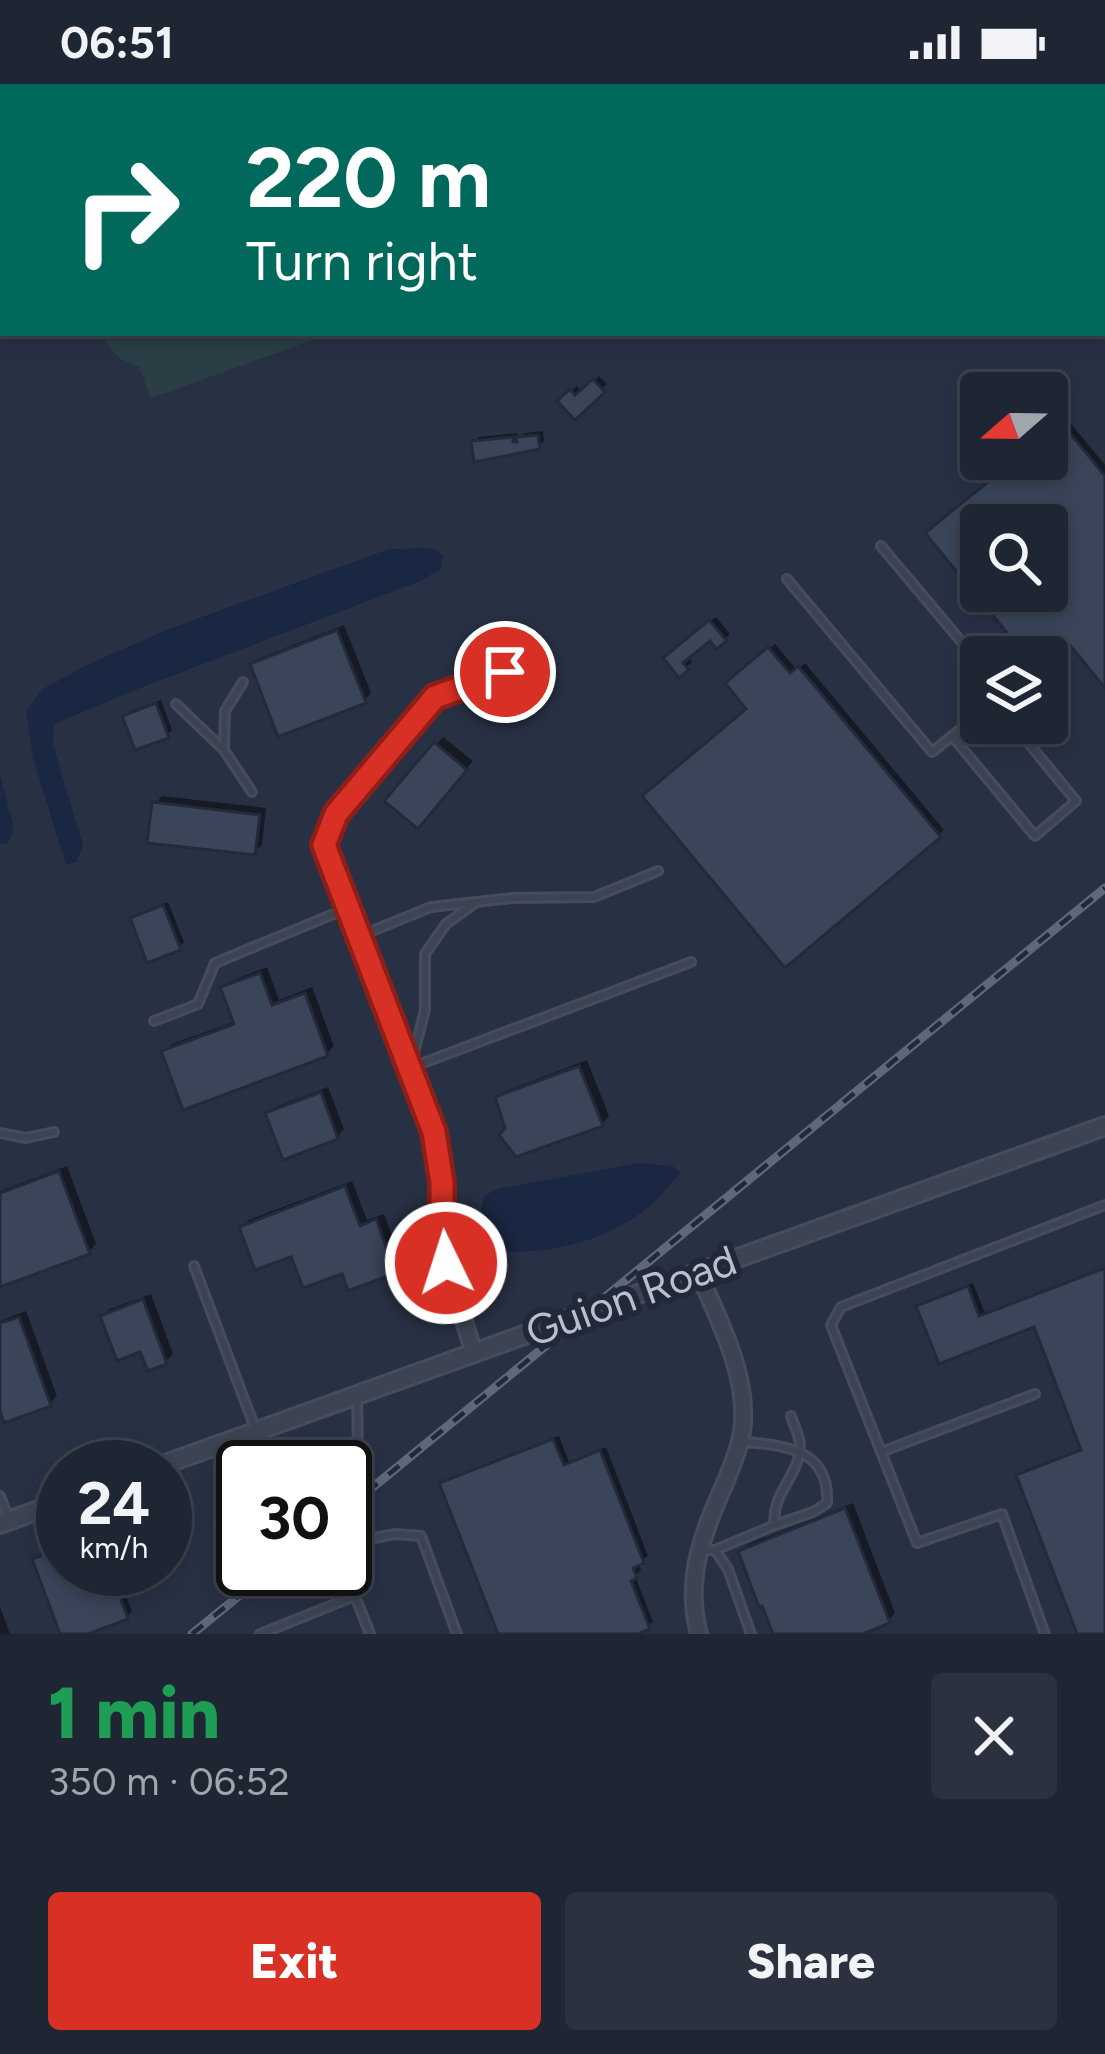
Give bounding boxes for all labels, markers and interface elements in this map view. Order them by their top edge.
text: 06:51 [60,15,174,69]
text: 220 m [246,127,491,228]
icon: right [48,132,204,288]
text: Turn right [246,229,478,294]
north arrow [960,372,1068,480]
map controls [960,372,1068,744]
button: search [960,504,1068,612]
pin [454,621,556,723]
button: layers [960,636,1068,744]
icon: arrive [472,639,538,705]
position arrow [383,1200,509,1326]
street label: Guion Road [519,1234,743,1358]
speed limit sign: 30 [216,1440,372,1596]
text: 24 [78,1467,150,1539]
text: km/h [80,1529,148,1566]
text: 1 min [48,1670,220,1756]
button: close [931,1673,1057,1799]
text: 350 m · 06:52 [48,1758,290,1805]
button: Exit [48,1892,541,2030]
button: Share [565,1892,1057,2030]

